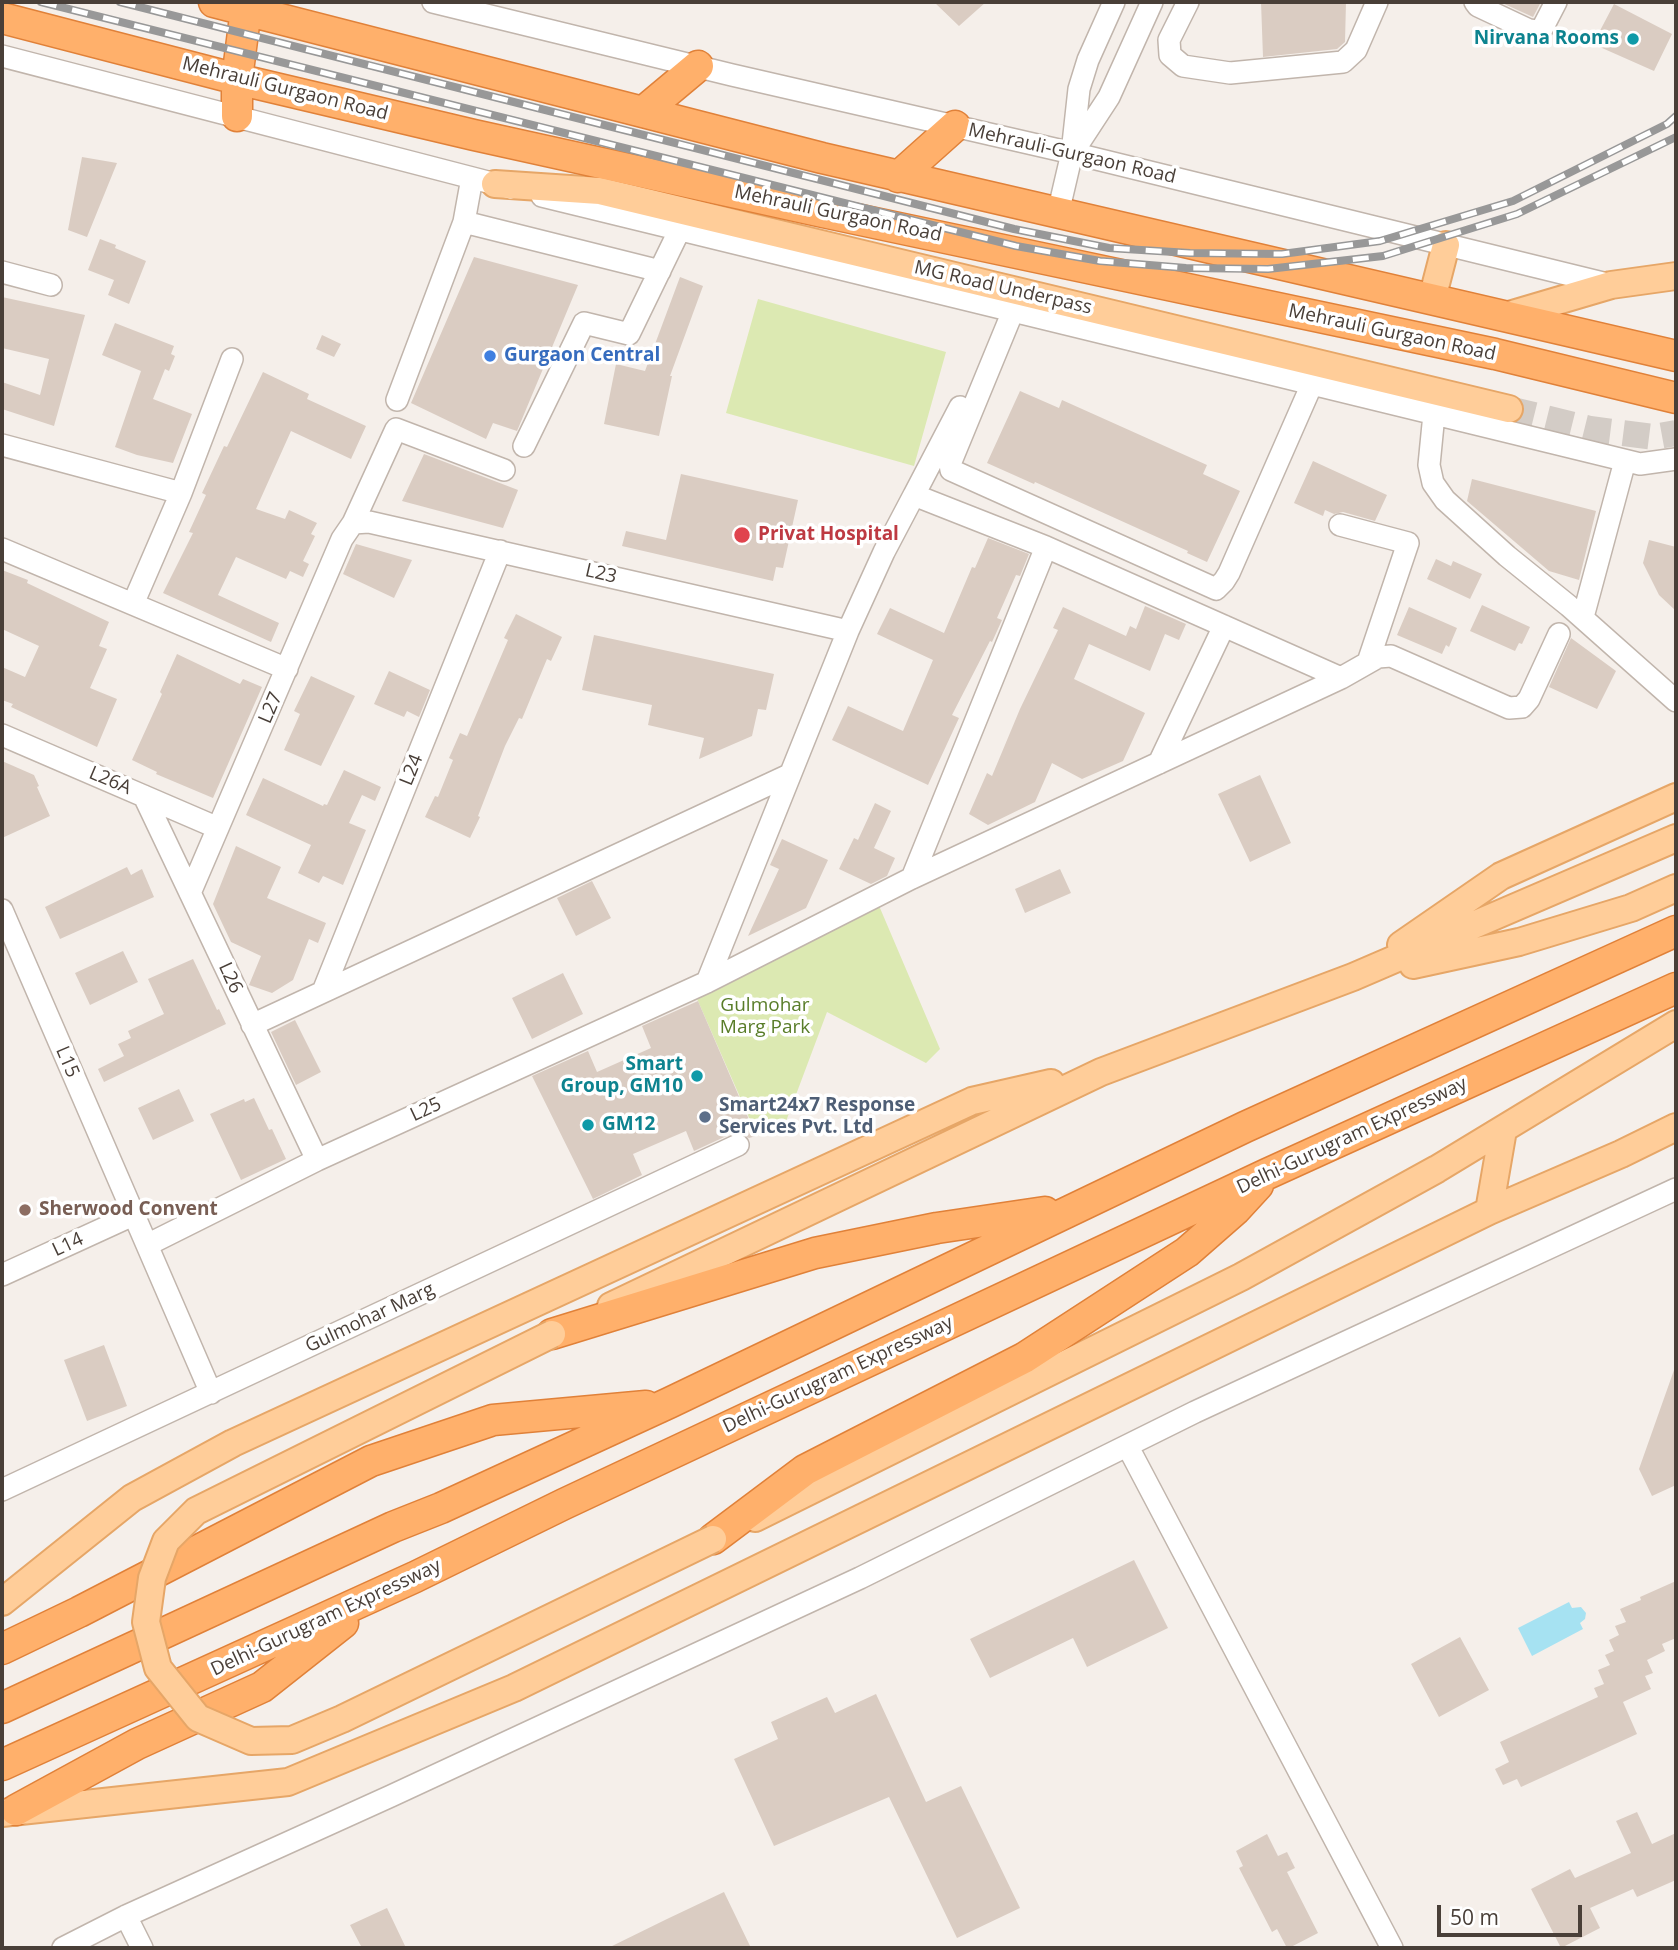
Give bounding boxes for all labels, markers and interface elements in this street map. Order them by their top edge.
place label: Nirvana Rooms [1474,28,1619,50]
marker: Nirvana Rooms [1625,31,1641,47]
street label: Mehrauli Gurgaon Road [180,52,390,126]
street label: Mehrauli-Gurgaon Road [966,119,1178,189]
street label: Mehrauli Gurgaon Road [732,181,944,247]
street label: MG Road Underpass [912,256,1094,320]
street label: Mehrauli Gurgaon Road [1286,300,1498,366]
place label: Gurgaon Central [504,345,660,367]
marker: Gurgaon Central [482,348,498,364]
place label: Privat Hospital [758,524,899,546]
marker: Privat Hospital [732,525,752,545]
street label: L23 [583,559,619,589]
street label: L27 [254,689,288,727]
street label: L24 [396,751,428,789]
street label: L26A [85,762,135,800]
street label: L26 [213,959,247,997]
park label: Gulmohar Marg Park [720,995,810,1039]
street label: L15 [50,1043,84,1081]
place label: Smart Group, GM10 [561,1054,683,1098]
marker: Smart Group, GM10 [689,1068,705,1084]
street label: Delhi-Gurugram Expressway [1233,1073,1471,1199]
street label: L25 [407,1093,445,1127]
place label: Smart24x7 Response Services Pvt. Ltd [719,1095,915,1139]
marker: Smart24x7 Response Services Pvt. Ltd [697,1109,713,1125]
place label: GM12 [602,1114,655,1136]
marker: GM12 [580,1117,596,1133]
place label: Sherwood Convent [39,1199,218,1221]
marker: Sherwood Convent [17,1202,33,1218]
street label: L14 [49,1228,87,1262]
street label: Gulmohar Marg [302,1278,438,1358]
street label: Delhi-Gurugram Expressway [719,1312,957,1438]
street label: Delhi-Gurugram Expressway [207,1555,445,1681]
scale bar [1440,1890,1585,1934]
text: 50 m [1450,1903,1499,1931]

